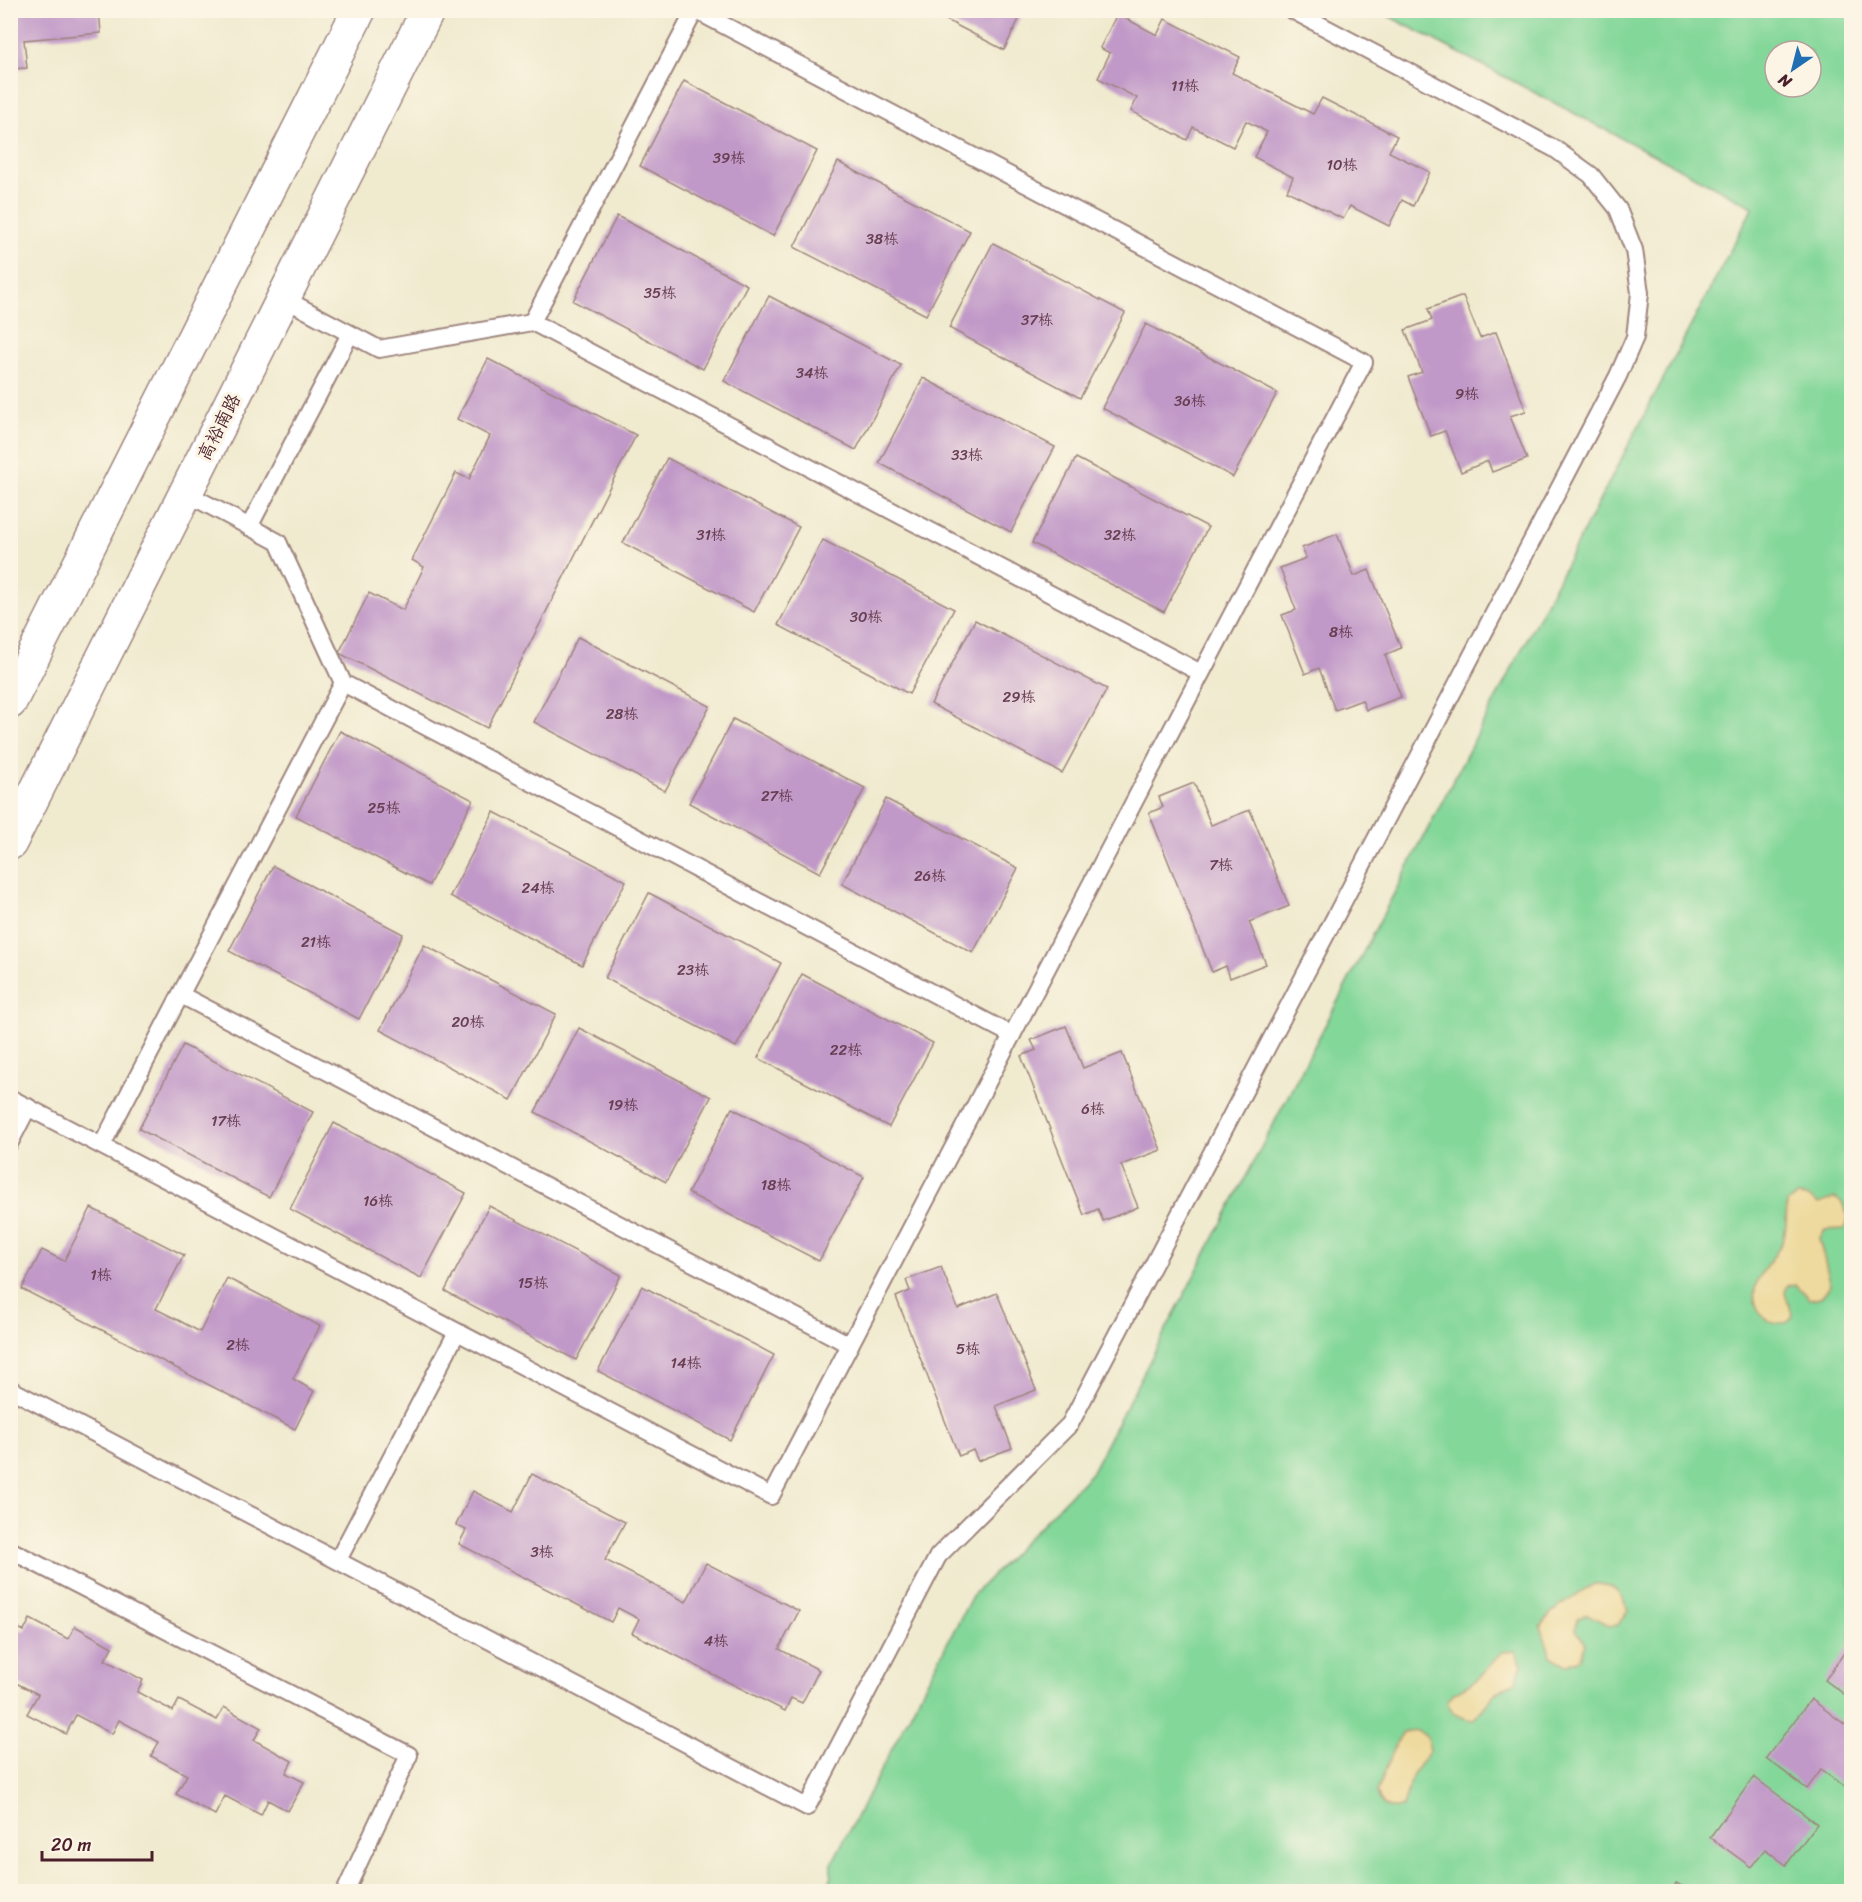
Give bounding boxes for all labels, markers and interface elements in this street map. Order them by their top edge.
north arrow [1763,39,1823,99]
text: N [1771,65,1798,97]
house number: 11栋 [1171,73,1199,99]
house number: 39栋 [713,145,745,171]
house number: 10栋 [1327,152,1357,178]
house number: 38栋 [866,226,898,252]
house number: 35栋 [644,280,676,306]
house number: 37栋 [1021,307,1053,333]
house number: 34栋 [796,360,828,386]
house number: 9栋 [1455,381,1479,407]
street label: 高裕南路 [188,388,250,466]
house number: 36栋 [1174,388,1206,414]
house number: 33栋 [951,442,983,468]
house number: 31栋 [696,522,726,548]
house number: 32栋 [1104,522,1136,548]
house number: 30栋 [850,604,882,630]
house number: 8栋 [1329,619,1353,645]
house number: 29栋 [1003,684,1035,710]
house number: 28栋 [606,701,638,727]
house number: 27栋 [761,783,793,809]
house number: 25栋 [368,795,400,821]
house number: 7栋 [1209,852,1233,878]
house number: 26栋 [914,863,946,889]
house number: 24栋 [521,875,555,901]
house number: 21栋 [301,929,331,955]
house number: 23栋 [677,957,709,983]
house number: 20栋 [451,1009,485,1035]
house number: 22栋 [830,1037,862,1063]
house number: 19栋 [608,1092,638,1118]
house number: 6栋 [1081,1096,1105,1122]
house number: 17栋 [211,1108,241,1134]
house number: 18栋 [761,1172,791,1198]
house number: 16栋 [363,1188,393,1214]
house number: 1栋 [90,1262,112,1288]
house number: 15栋 [518,1270,548,1296]
house number: 2栋 [226,1332,250,1358]
house number: 5栋 [956,1336,980,1362]
house number: 14栋 [671,1350,701,1376]
house number: 3栋 [530,1539,554,1565]
house number: 4栋 [704,1628,728,1654]
scale bar [42,1824,152,1862]
text: 20 m [51,1829,91,1861]

